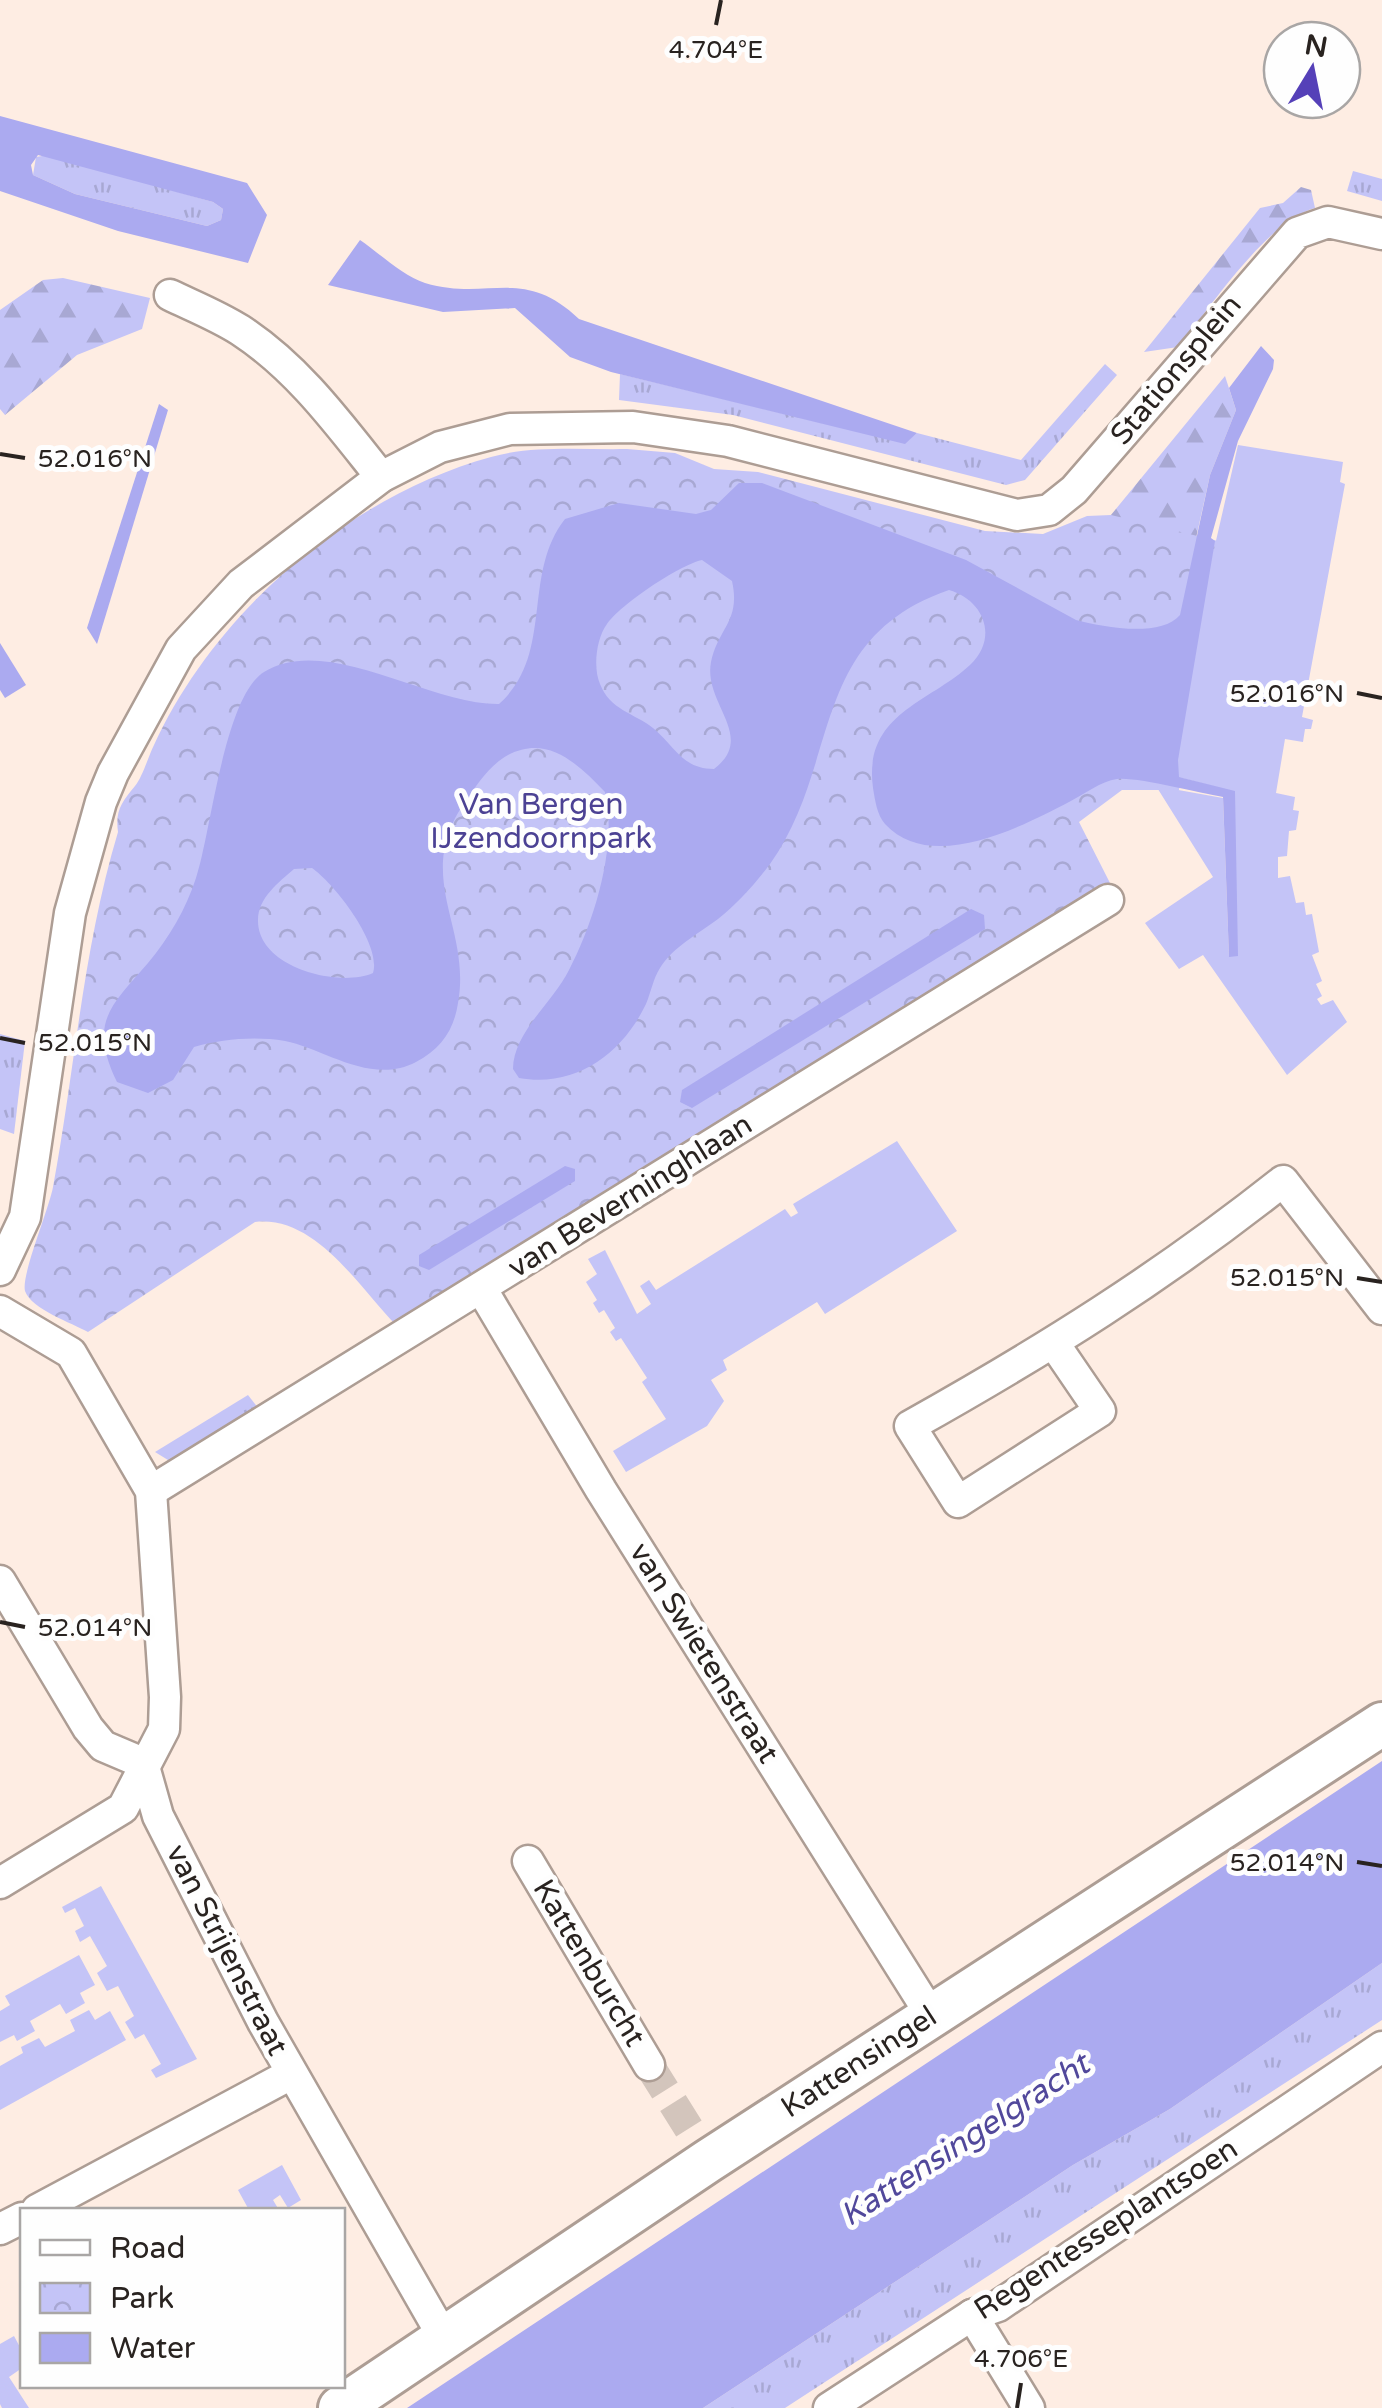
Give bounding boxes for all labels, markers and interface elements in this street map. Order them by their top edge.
north arrow [1262,20,1362,120]
text: N [1302,28,1330,65]
text: 4.704°E [669,35,763,65]
street label: Stationsplein [1102,287,1250,453]
text: 52.016°N [38,444,152,474]
text: 52.016°N [1230,679,1344,709]
park label: Van Bergen IJzendoornpark [430,786,652,857]
text: 52.015°N [38,1028,152,1058]
street label: van Beverninghlaan [501,1106,759,1286]
text: 52.015°N [1230,1263,1344,1293]
street label: van Swietenstraat [621,1536,787,1770]
text: 52.014°N [38,1613,152,1643]
street label: van Strijenstraat [158,1838,296,2062]
text: 52.014°N [1230,1848,1344,1878]
street label: Kattenburcht [525,1873,653,2053]
street label: Kattensingel [774,1998,944,2126]
water label: Kattensingelgracht [834,2043,1100,2235]
street label: Regentesseplantsoen [967,2130,1245,2328]
legend [20,2208,345,2388]
text: Road [110,2230,185,2267]
text: Park [110,2280,174,2317]
text: Water [110,2330,196,2367]
text: 4.706°E [974,2344,1068,2374]

